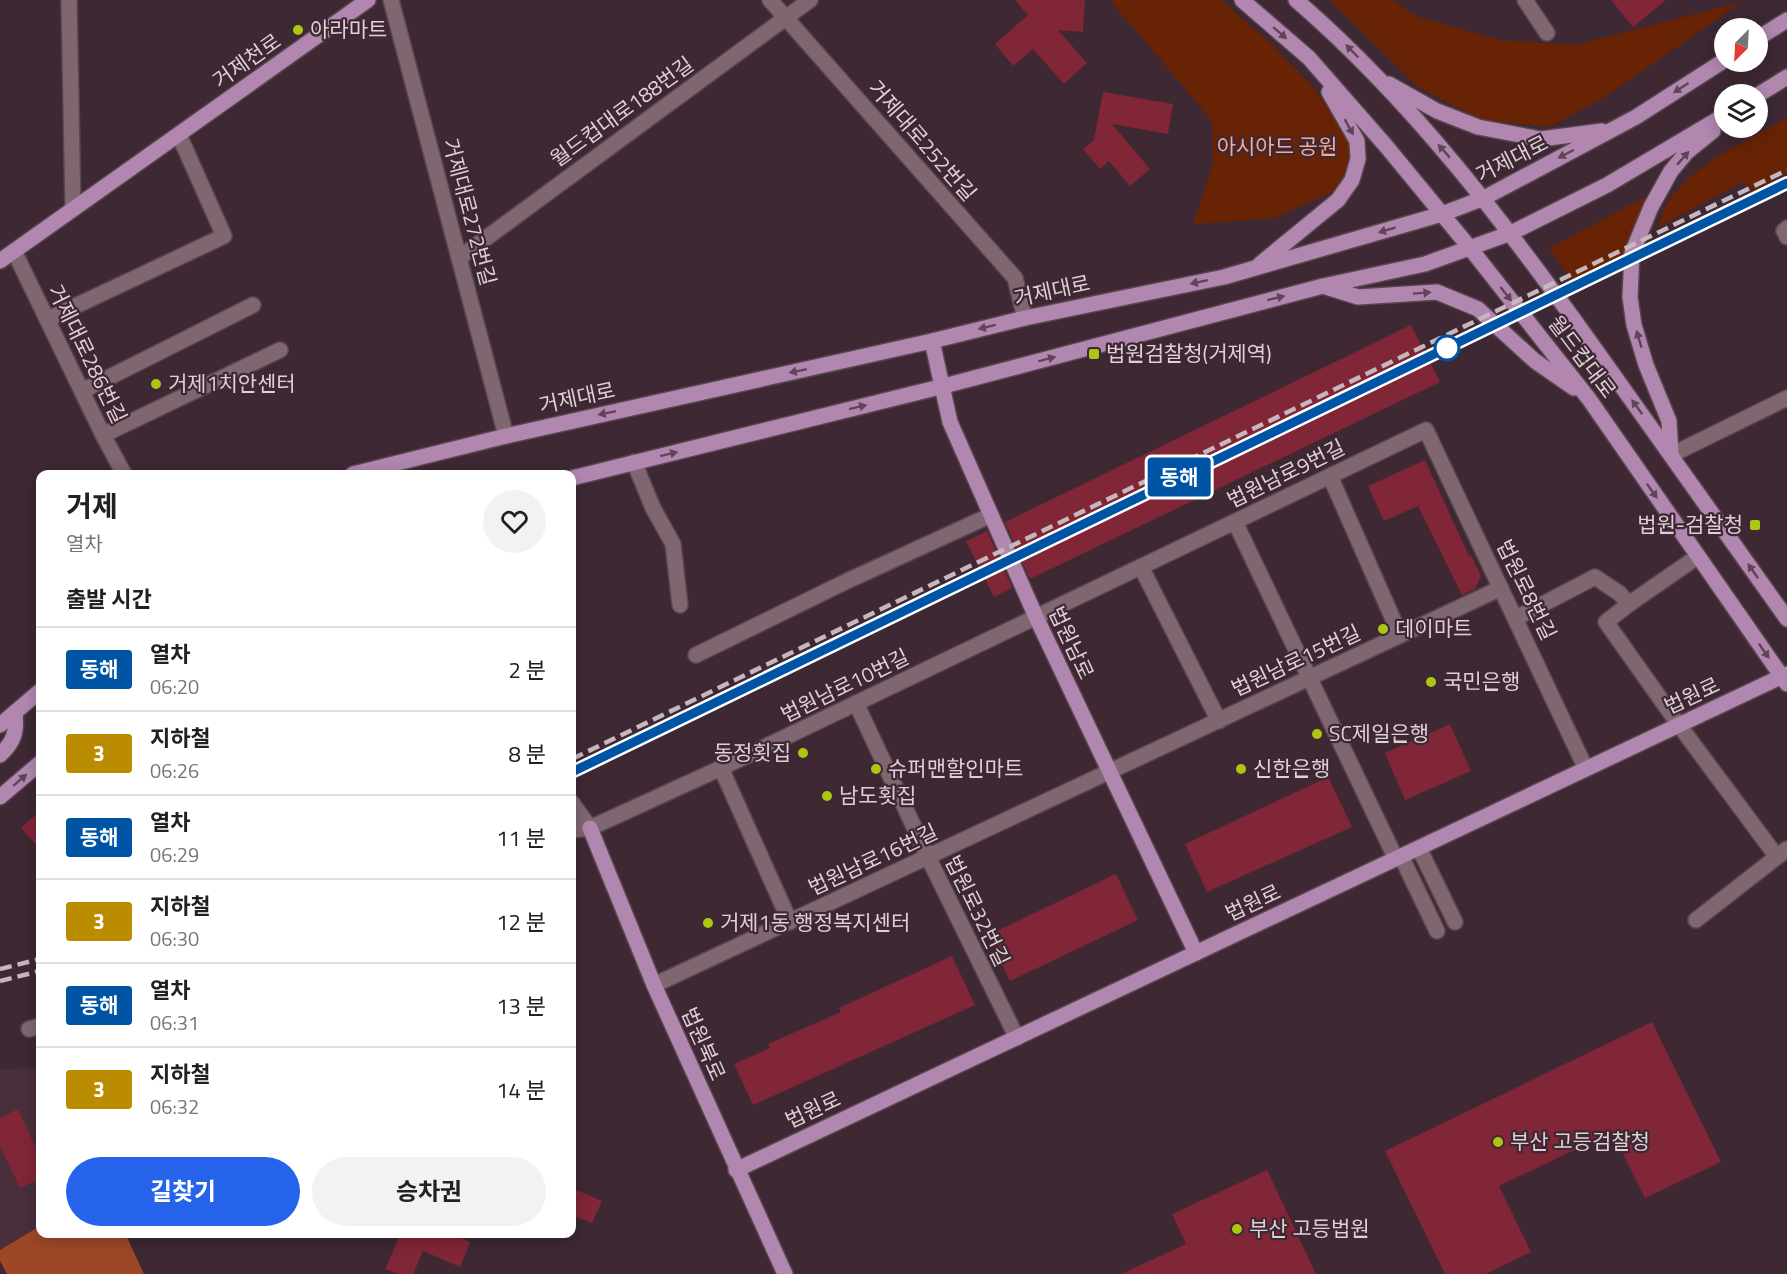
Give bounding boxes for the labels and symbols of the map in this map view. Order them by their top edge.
place label: 아라마트 [310,13,387,45]
north arrow [1714,18,1768,72]
marker: 아라마트 [291,23,305,37]
street label: 거제천로 [206,25,287,95]
one-way arrow [1272,26,1287,39]
one-way arrow [1345,43,1359,58]
street label: 월드컵대로188번길 [543,48,700,174]
street label: 거제대로252번길 [861,73,984,208]
one-way arrow [1672,83,1689,94]
one-way arrow [1344,119,1354,136]
street label: 거제대로 [1470,126,1553,190]
park label: 아시아드 공원 [1217,130,1337,162]
street label: 거제대로272번길 [435,135,505,289]
one-way arrow [1437,143,1451,158]
one-way arrow [1557,149,1574,159]
one-way arrow [1676,150,1689,166]
one-way arrow [1378,226,1396,235]
street label: 거제대로 [1011,266,1093,314]
one-way arrow [1189,278,1208,287]
street label: 거제대로286번길 [40,279,135,429]
one-way arrow [1499,286,1511,301]
one-way arrow [1412,288,1431,298]
one-way arrow [1267,293,1286,303]
street label: 월드컵대로 [1541,308,1625,405]
one-way arrow [978,322,997,332]
one-way arrow [1633,330,1643,348]
unlabelled marker [1434,335,1460,361]
place label: 법원검찰청(거제역) [1106,337,1272,369]
marker: 법원검찰청(거제역) [1087,347,1101,361]
one-way arrow [1038,353,1056,363]
place label: 거제1치안센터 [168,367,296,399]
one-way arrow [788,367,807,376]
street label: 거제대로 [536,373,618,421]
marker: 거제1치안센터 [149,377,163,391]
one-way arrow [1631,400,1643,415]
one-way arrow [849,401,868,411]
one-way arrow [597,409,616,418]
street label: 법원남로9번길 [1221,431,1350,515]
one-way arrow [660,448,678,458]
line badge: 동해 [1152,458,1206,496]
one-way arrow [1646,483,1658,499]
place label: 법원-검찰청 [1637,508,1743,540]
marker: 법원-검찰청 [1748,518,1762,532]
street label: 법원로8번길 [1489,534,1565,645]
one-way arrow [1747,564,1759,580]
street label: 법원남로 [1041,601,1103,684]
place label: 데이마트 [1395,612,1472,644]
street label: 법원남로15번길 [1226,616,1366,704]
marker: 데이마트 [1376,622,1390,636]
street label: 법원남로10번길 [775,640,914,730]
one-way arrow [1758,643,1770,659]
place label: 국민은행 [1443,665,1520,697]
street label: 법원로 [1659,668,1725,722]
marker: 국민은행 [1424,675,1438,689]
place label: SC제일은행 [1329,717,1429,749]
marker: SC제일은행 [1310,727,1324,741]
place label: 동정횟집 [714,736,791,768]
marker: 동정횟집 [796,746,810,760]
place label: 슈퍼맨할인마트 [888,752,1023,784]
place label: 신한은행 [1253,752,1330,784]
marker: 슈퍼맨할인마트 [869,762,883,776]
marker: 신한은행 [1234,762,1248,776]
one-way arrow [12,774,27,787]
place label: 남도횟집 [839,779,916,811]
marker: 남도횟집 [820,789,834,803]
street label: 법원남로16번길 [803,815,943,903]
street label: 법원로32번길 [937,850,1019,972]
street label: 법원로 [1220,875,1286,929]
place label: 거제1동 행정복지센터 [720,906,910,938]
marker: 거제1동 행정복지센터 [701,916,715,930]
street label: 법원북로 [674,1002,734,1085]
street label: 법원로 [780,1082,846,1136]
place label: 부산 고등검찰청 [1510,1125,1650,1157]
marker: 부산 고등검찰청 [1491,1135,1505,1149]
place label: 부산 고등법원 [1249,1212,1370,1244]
marker: 부산 고등법원 [1230,1222,1244,1236]

